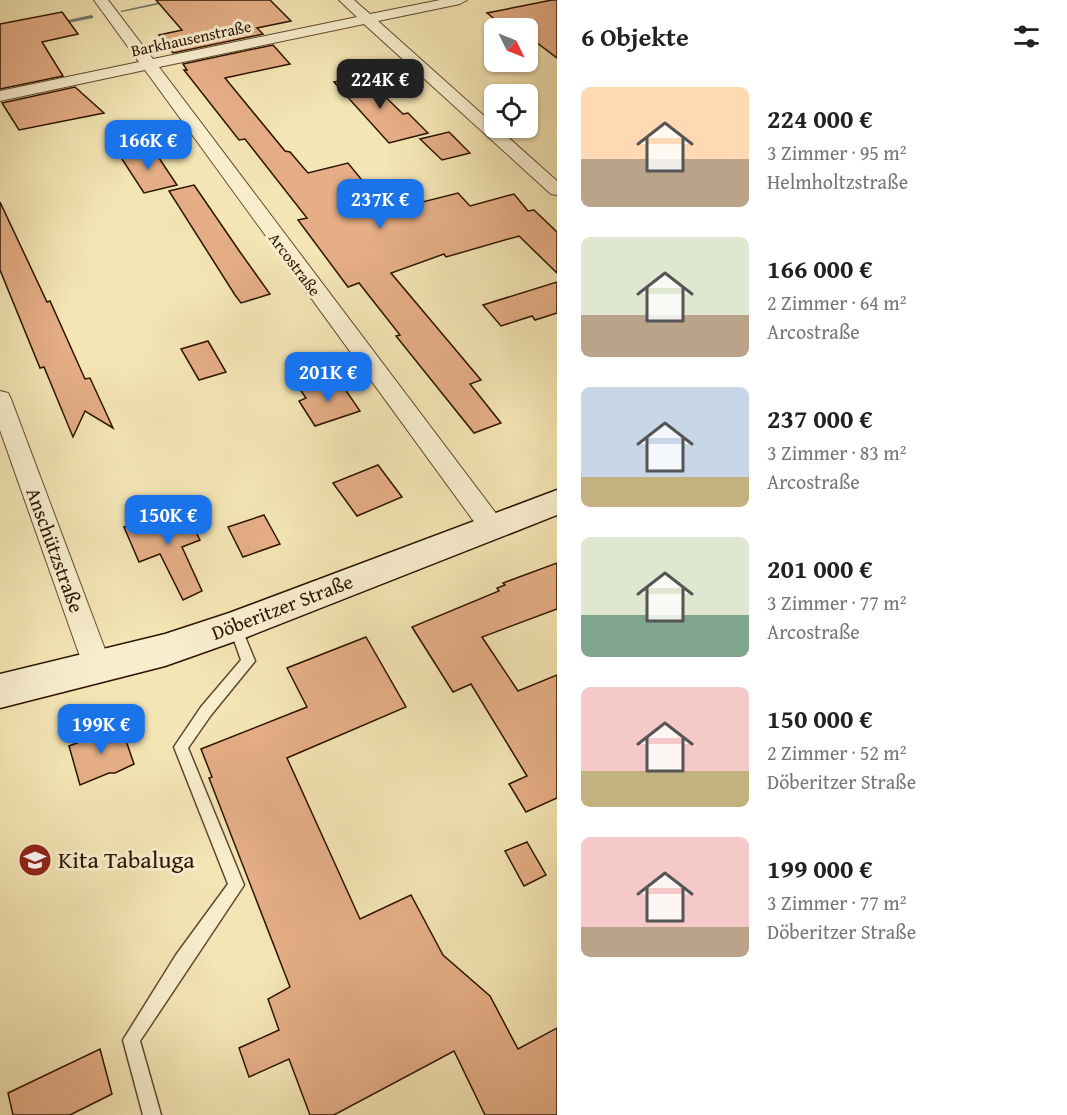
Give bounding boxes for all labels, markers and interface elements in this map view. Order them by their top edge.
street label: Barkhausenstraße [129,14,253,62]
text: 6 Objekte [581,17,689,56]
north arrow [484,18,538,72]
map controls [484,18,538,138]
icon: filters [1010,20,1043,53]
pin: 224K € [331,59,429,110]
text: 224K € [351,64,409,93]
button: locate [484,84,538,138]
text: 224 000 € [767,99,873,138]
icon: home [629,111,701,183]
pin: 166K € [99,120,197,171]
text: 166K € [119,125,177,154]
text: 3 Zimmer · 95 m² [767,138,906,167]
text: Helmholtzstraße [767,167,908,196]
pin: 237K € [331,179,429,230]
text: 237K € [351,184,409,213]
street label: Arcostraße [263,227,327,301]
text: 166 000 € [767,249,873,288]
icon: home [629,261,701,333]
text: 2 Zimmer · 64 m² [767,288,906,317]
text: Arcostraße [767,317,860,346]
pin: 201K € [279,352,377,403]
text: 201K € [299,357,357,386]
text: 237 000 € [767,399,873,438]
icon: home [629,411,701,483]
text: 3 Zimmer · 83 m² [767,438,906,467]
text: Arcostraße [767,467,860,496]
street label: Anschützstraße [19,483,92,616]
pin: 150K € [119,495,217,546]
text: 150K € [139,500,197,529]
text: 201 000 € [767,549,873,588]
icon: home [629,561,701,633]
street label: Döberitzer Straße [207,566,357,647]
text: 3 Zimmer · 77 m² [767,588,906,617]
text: Arcostraße [767,617,860,646]
text: 150 000 € [767,699,873,738]
pin: 199K € [52,704,150,755]
text: 199K € [72,709,130,738]
icon: home [629,711,701,783]
text: 2 Zimmer · 52 m² [767,738,906,767]
text: Döberitzer Straße [767,767,916,796]
school or university icon: Kita Tabaluga [17,842,53,878]
place label: Kita Tabaluga [58,842,195,877]
text: 199 000 € [767,849,873,888]
icon: home [629,861,701,933]
text: 3 Zimmer · 77 m² [767,888,906,917]
text: Döberitzer Straße [767,917,916,946]

